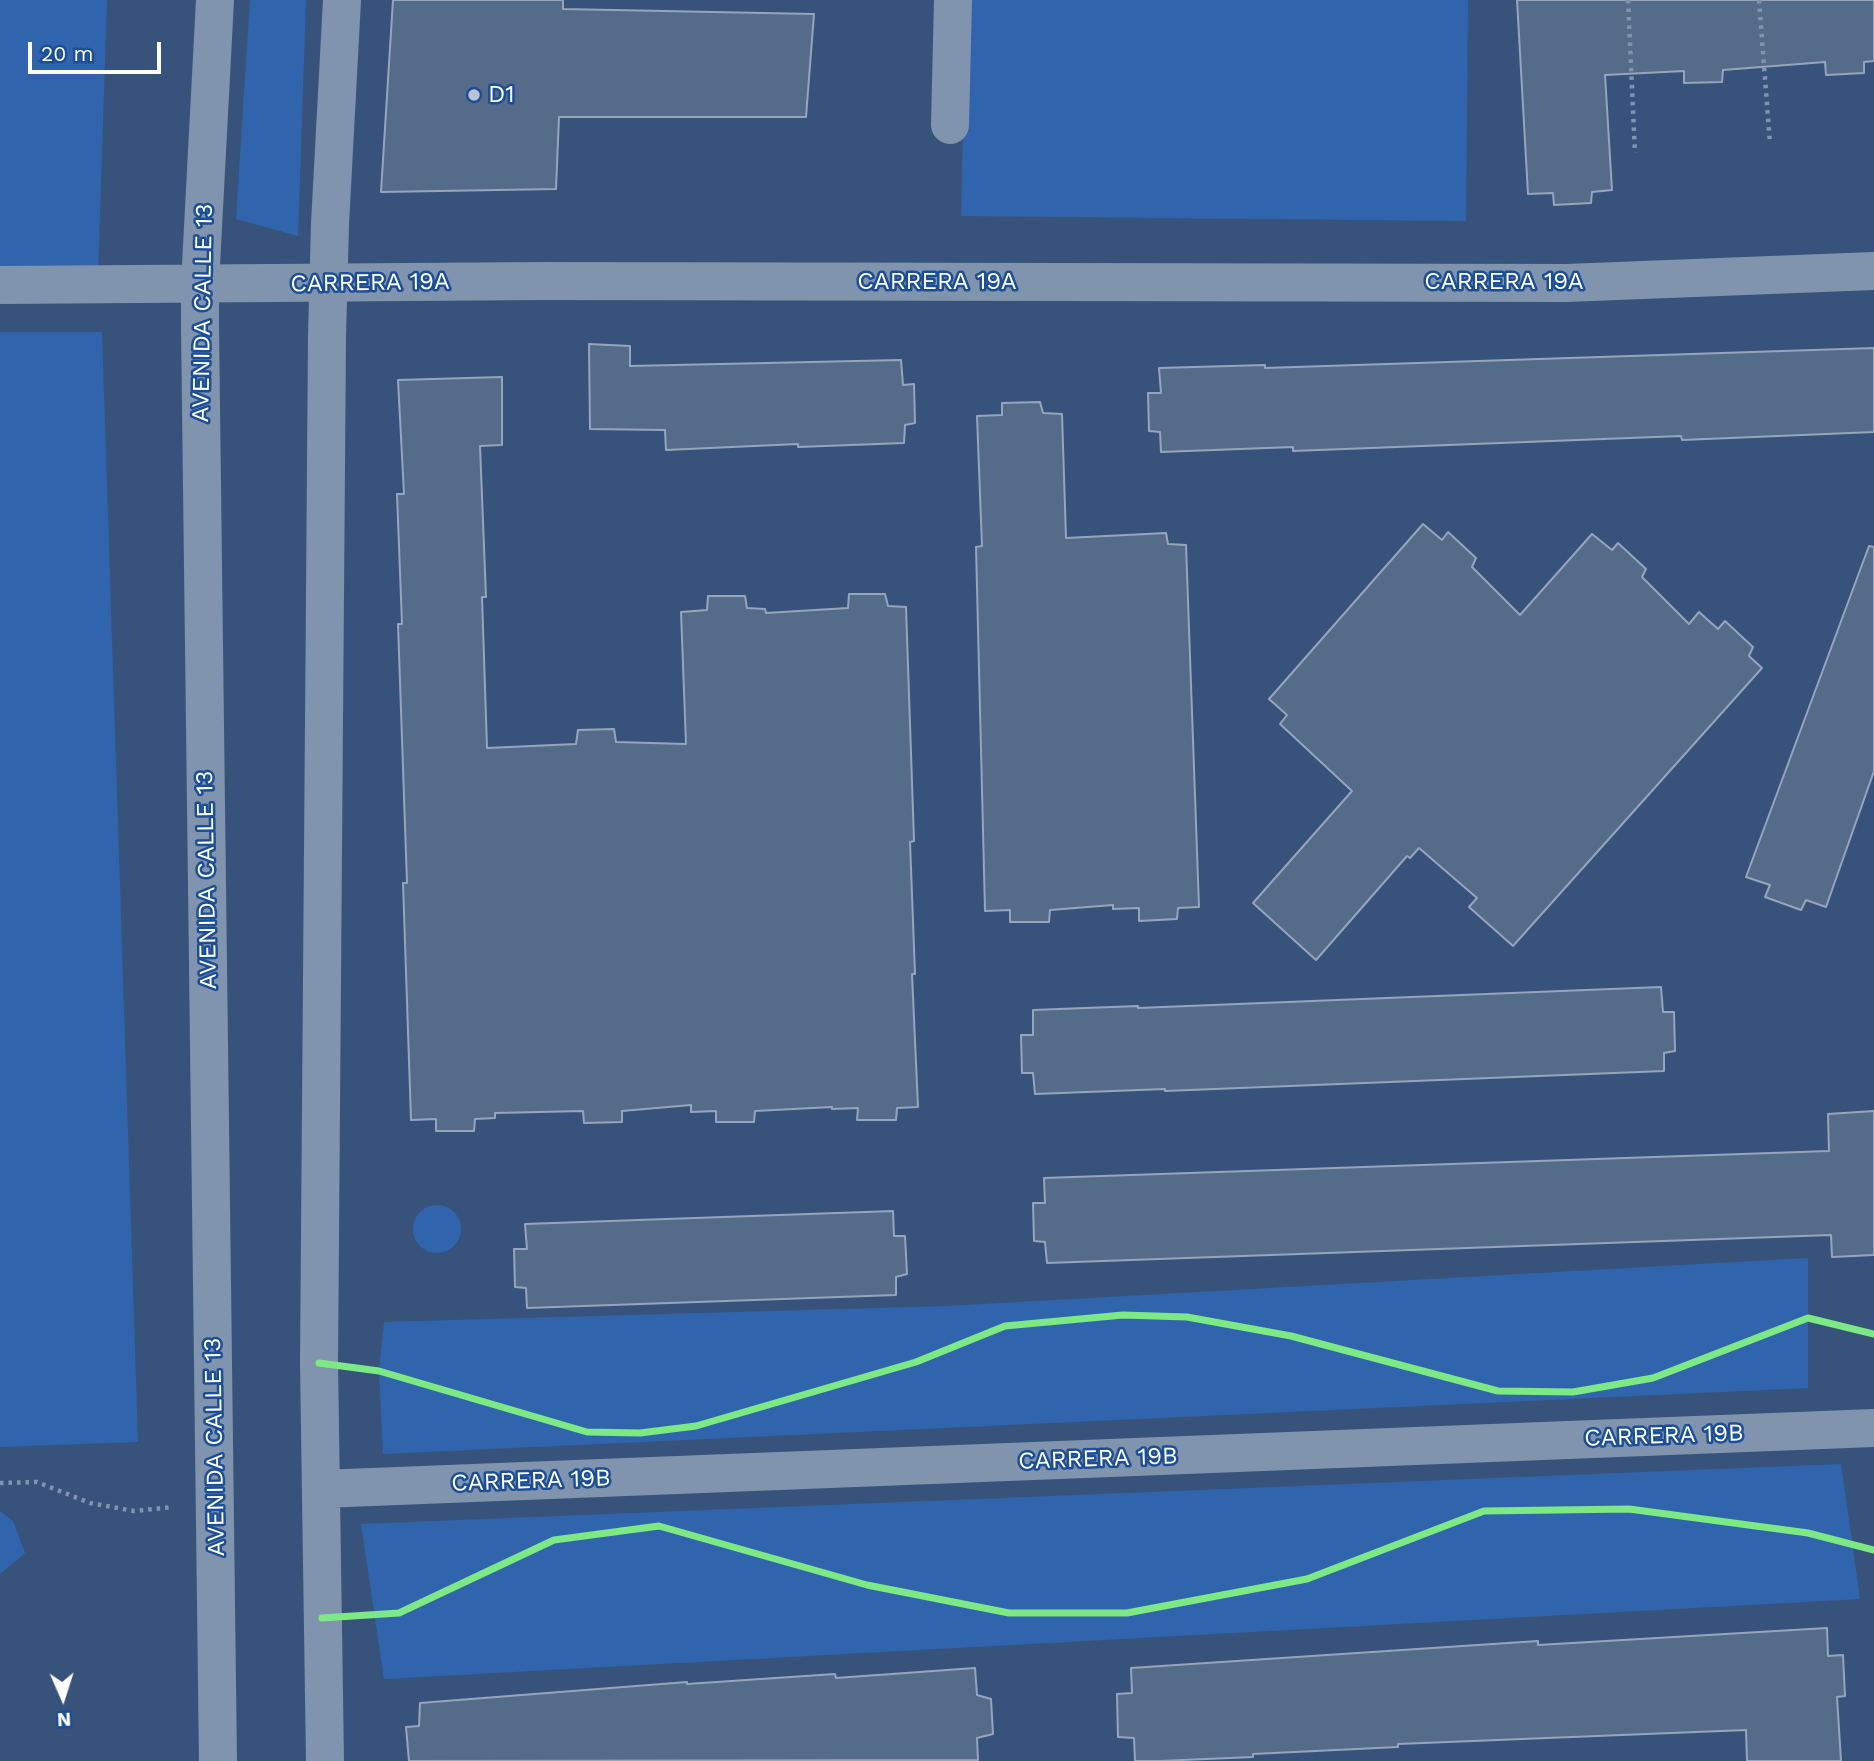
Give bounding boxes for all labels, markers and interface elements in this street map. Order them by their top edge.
scale bar [32,28,164,72]
text: 20 m [41,41,93,66]
place label: D1 [488,81,515,109]
marker: D1 [466,87,482,103]
street label: AVENIDA CALLE 13 [187,203,219,423]
street label: CARRERA 19A [290,267,450,299]
street label: CARRERA 19A [857,268,1017,296]
street label: CARRERA 19A [1424,268,1584,296]
street label: AVENIDA CALLE 13 [191,770,223,990]
street label: AVENIDA CALLE 13 [199,1337,231,1557]
street label: CARRERA 19B [1584,1419,1744,1453]
street label: CARRERA 19B [1018,1442,1178,1476]
street label: CARRERA 19B [451,1464,611,1498]
north arrow [28,1663,98,1733]
text: N [56,1708,72,1731]

